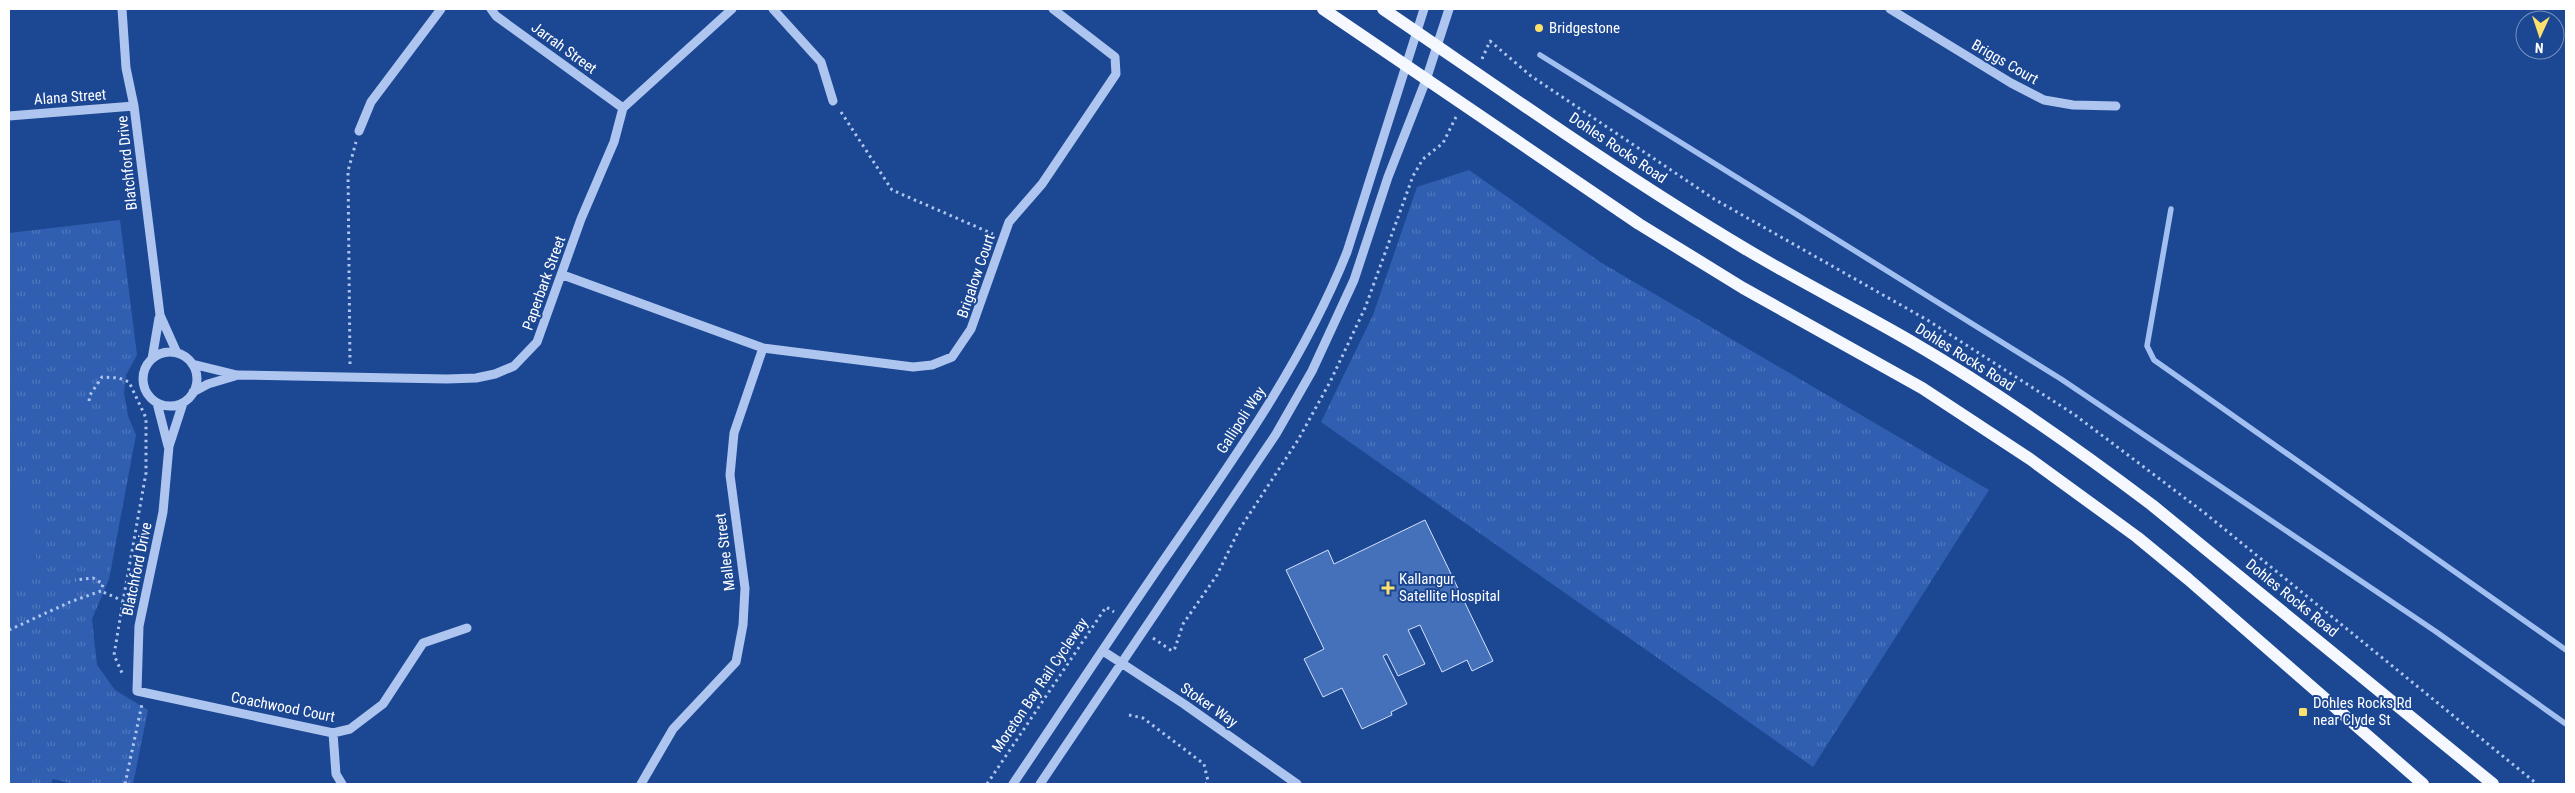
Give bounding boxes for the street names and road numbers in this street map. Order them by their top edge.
street label: Jarrah Street [528,18,600,78]
street label: Briggs Court [1968,36,2042,88]
street label: Alana Street [33,85,107,109]
street label: Dohles Rocks Road [1566,109,1670,187]
street label: Blatchford Drive [113,115,141,211]
street label: Brigalow Court [953,232,999,320]
street label: Paperbark Street [519,233,569,333]
street label: Dohles Rocks Road [1912,319,2018,395]
street label: Gallipoli Way [1213,383,1269,457]
street label: Mallee Street [711,512,739,592]
street label: Blatchford Drive [118,521,156,617]
street label: Dohles Rocks Road [2242,555,2342,641]
street label: Moreton Bay Rail Cycleway [988,614,1092,756]
street label: Stoker Way [1177,679,1241,731]
street label: Coachwood Court [229,688,337,726]

